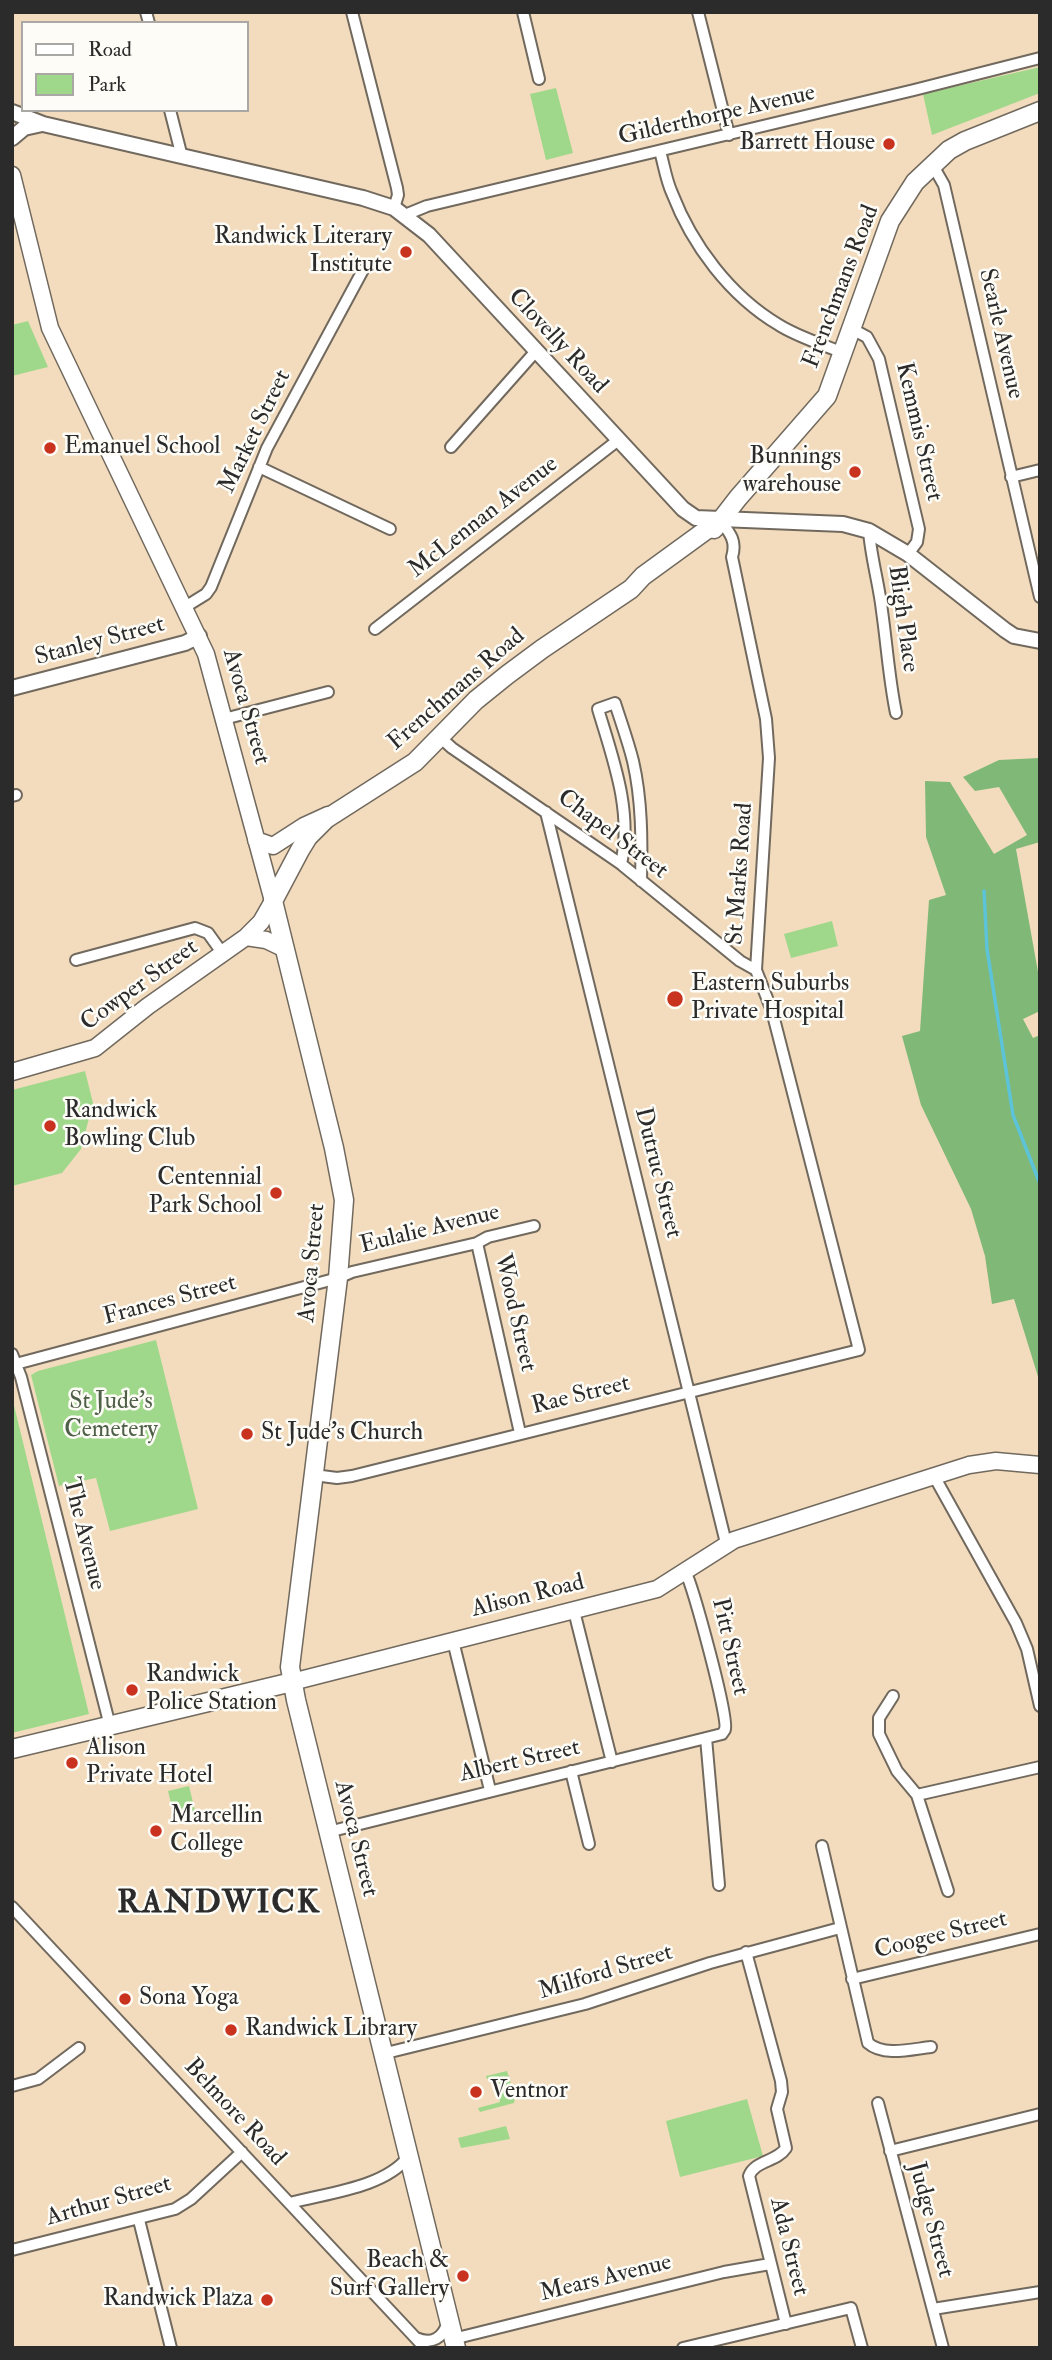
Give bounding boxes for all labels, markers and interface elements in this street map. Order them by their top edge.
legend [21,21,248,112]
text: Road [88,36,132,63]
text: Park [88,71,126,98]
street label: Gilderthorpe Avenue [616,79,818,153]
place label: Barrett House [739,130,875,158]
marker: Barrett House [881,136,897,152]
street label: Frenchmans Road [798,201,886,373]
place label: Randwick Literary Institute [214,224,392,280]
marker: Randwick Literary Institute [398,244,414,260]
street label: Searle Avenue [971,266,1029,402]
street label: Clovelly Road [501,283,613,401]
street label: Kemmis Street [888,360,948,504]
street label: Market Street [214,366,298,498]
place label: Emanuel School [64,434,220,462]
marker: Emanuel School [42,440,58,456]
place label: Bunnings warehouse [743,444,841,500]
street label: McLennan Avenue [404,451,564,585]
marker: Bunnings warehouse [847,464,863,480]
street label: Bligh Place [880,564,924,674]
street label: Stanley Street [32,611,168,673]
street label: Frenchmans Road [383,623,531,757]
street label: Avoca Street [215,646,275,768]
street label: Chapel Street [551,784,673,886]
street label: St Marks Road [722,802,760,946]
street label: Cowper Street [76,934,204,1038]
place label: Eastern Suburbs Private Hospital [691,971,849,1027]
marker: Eastern Suburbs Private Hospital [665,989,685,1009]
place label: Randwick Bowling Club [64,1098,195,1154]
street label: Dutruc Street [627,1105,687,1241]
marker: Randwick Bowling Club [42,1118,58,1134]
place label: Centennial Park School [149,1165,262,1221]
marker: Centennial Park School [268,1185,284,1201]
street label: Eulalie Avenue [357,1199,503,1261]
street label: Avoca Street [293,1203,333,1323]
street label: Wood Street [486,1251,542,1375]
street label: Frances Street [100,1269,240,1333]
street label: Rae Street [529,1370,633,1422]
park label: St Jude's Cemetery [64,1389,158,1445]
place label: St Jude's Church [261,1420,423,1448]
marker: St Jude's Church [239,1426,255,1442]
street label: The Avenue [55,1475,111,1593]
street label: Alison Road [469,1569,587,1625]
street label: Pitt Street [704,1596,754,1698]
place label: Randwick Police Station [146,1662,277,1718]
marker: Randwick Police Station [124,1682,140,1698]
street label: Albert Street [457,1734,583,1790]
place label: Alison Private Hotel [86,1735,213,1791]
marker: Alison Private Hotel [64,1755,80,1771]
street label: Avoca Street [327,1778,383,1900]
place label: Marcellin College [170,1803,263,1859]
marker: Marcellin College [148,1823,164,1839]
district label: RANDWICK [118,1886,320,1924]
street label: Coogee Street [872,1906,1010,1966]
street label: Milford Street [536,1939,676,2007]
place label: Sona Yoga [139,1985,239,2013]
marker: Sona Yoga [117,1991,133,2007]
place label: Randwick Library [245,2016,417,2044]
marker: Randwick Library [223,2022,239,2038]
street label: Belmore Road [177,2053,291,2173]
place label: Ventnor [490,2078,568,2106]
marker: Ventnor [468,2084,484,2100]
street label: Judge Street [901,2159,959,2281]
street label: Arthur Street [43,2170,175,2234]
street label: Ada Street [762,2195,814,2299]
place label: Beach & Surf Gallery [330,2248,449,2304]
street label: Mears Avenue [537,2249,675,2309]
marker: Beach & Surf Gallery [455,2268,471,2284]
place label: Randwick Plaza [103,2286,253,2314]
marker: Randwick Plaza [259,2292,275,2308]

